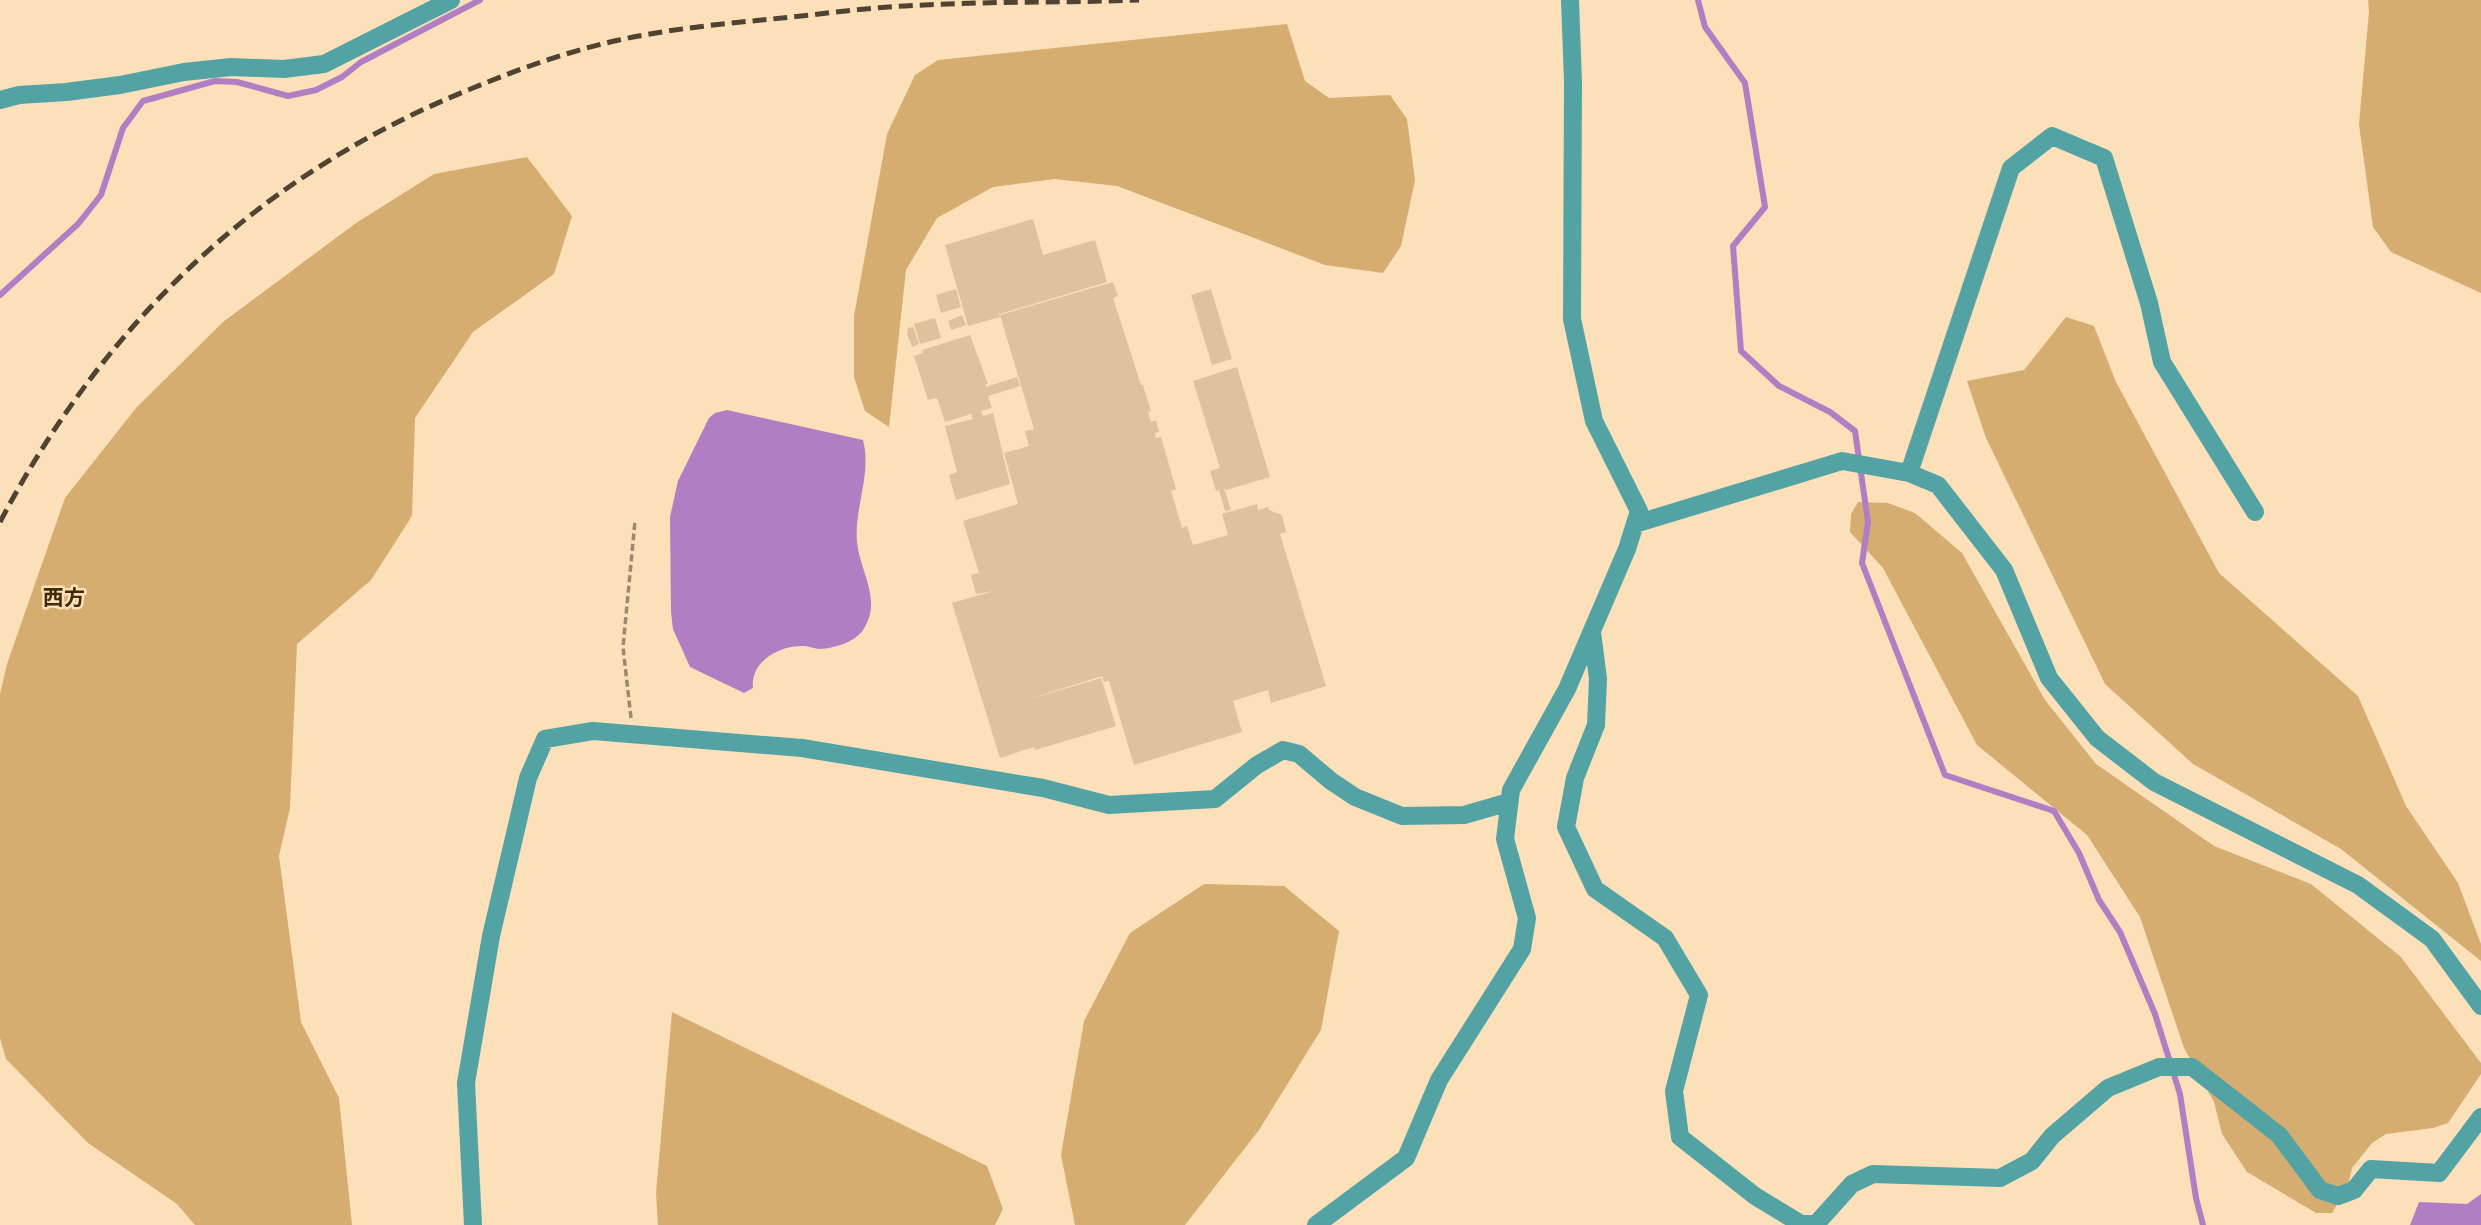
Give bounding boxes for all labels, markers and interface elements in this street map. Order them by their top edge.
district label: 西方 [43,581,85,611]

